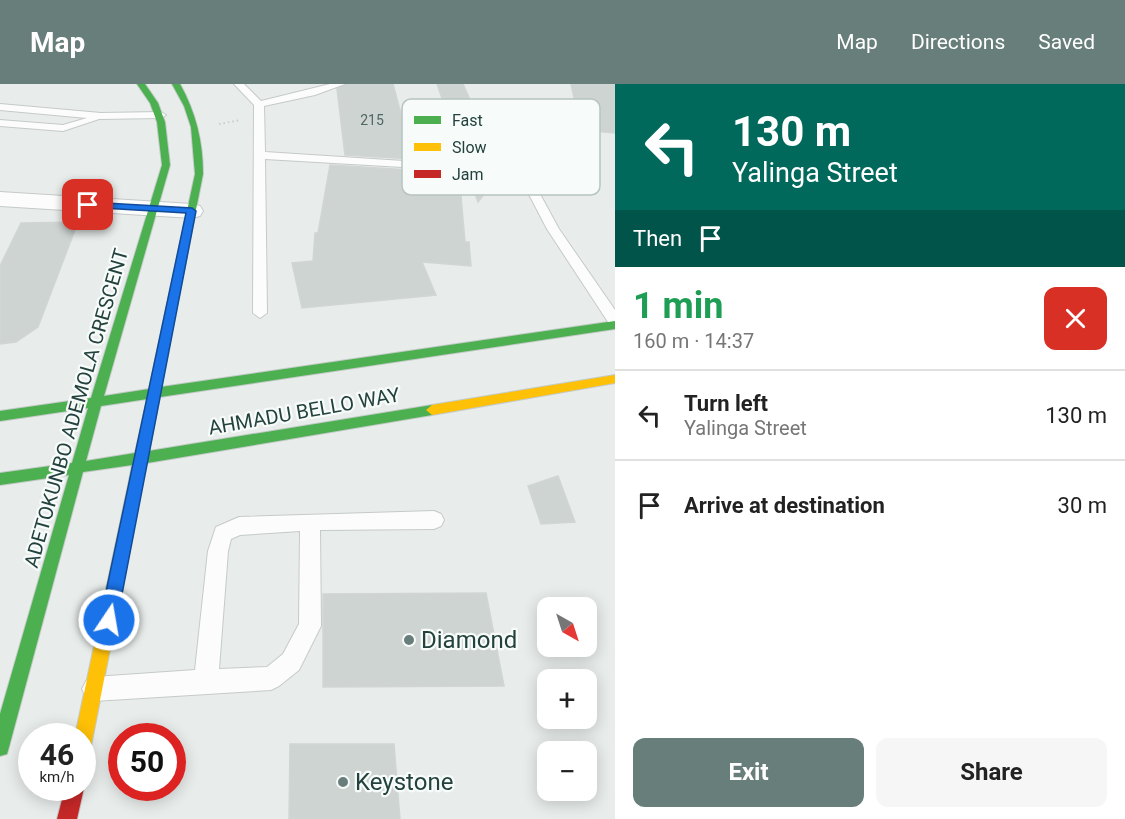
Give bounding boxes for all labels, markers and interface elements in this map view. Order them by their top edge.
text: Map [30,26,85,59]
text: Map [836,30,878,54]
text: Directions [911,30,1005,54]
text: Saved [1038,30,1095,54]
legend [402,99,600,195]
text: 130 m [732,107,851,156]
icon: left [633,108,711,186]
text: Fast [452,111,483,130]
house number: 215 [360,112,384,128]
text: Slow [452,138,487,157]
text: Yalinga Street [732,157,898,189]
text: Jam [452,165,484,184]
pin [62,179,113,230]
icon: arrive [71,188,104,221]
icon: arrive [694,222,727,255]
text: Then [633,226,682,251]
street label: ADETOKUNBO ADEMOLA CRESCENT [19,246,133,570]
text: 1 min [633,285,724,327]
button: close [1044,287,1107,350]
text: 160 m · 14:37 [633,329,754,353]
street label: AHMADU BELLO WAY [206,382,402,440]
text: Turn left [684,391,768,416]
icon: left [633,399,666,432]
text: 130 m [1045,403,1107,428]
text: Yalinga Street [684,416,807,440]
icon: arrive [633,489,666,522]
text: Arrive at destination [684,493,885,518]
text: 30 m [1058,493,1107,518]
position arrow [77,588,141,652]
north arrow [537,597,597,657]
map controls [537,597,597,801]
place label: Diamond [421,626,517,654]
marker: Diamond [402,633,416,647]
button: + [537,669,597,729]
speed limit sign: 50 [108,723,186,801]
text: 46 [40,737,74,772]
button: Exit [633,738,864,807]
button: Share [876,738,1107,807]
button: − [537,741,597,801]
text: km/h [39,768,75,786]
place label: Keystone [355,768,453,796]
marker: Keystone [336,775,350,789]

